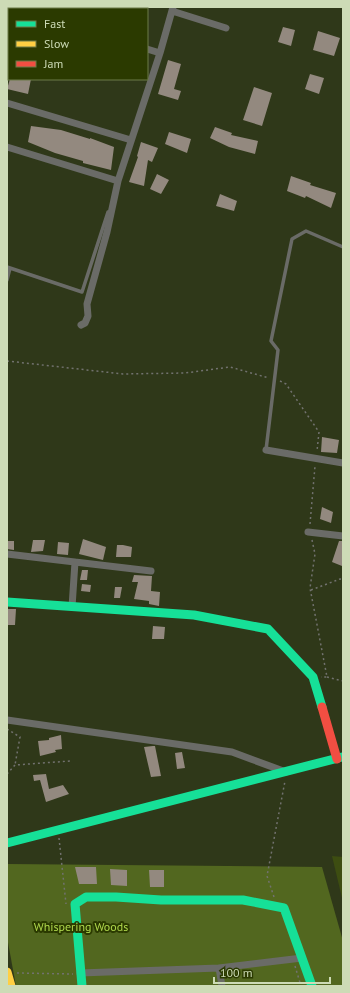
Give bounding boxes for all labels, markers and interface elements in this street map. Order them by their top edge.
legend [8,8,148,80]
text: Fast [44,16,65,31]
text: Slow [44,36,69,51]
text: Jam [43,56,63,71]
park label: Whispering Woods [34,919,128,934]
scale bar [214,959,330,985]
text: 100 m [220,965,253,980]

